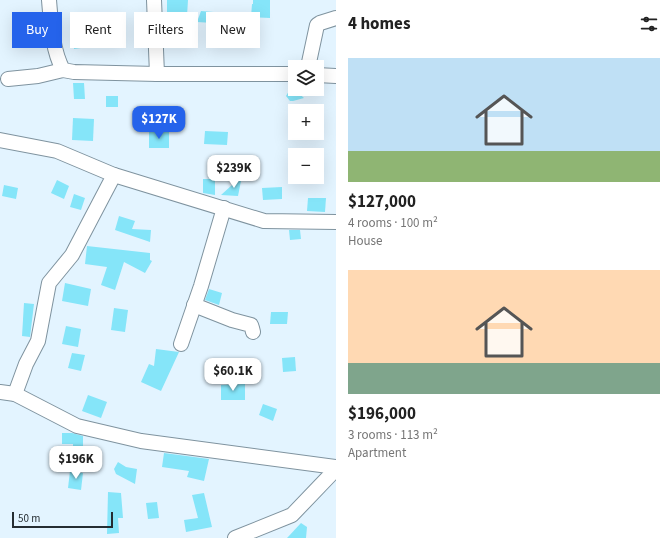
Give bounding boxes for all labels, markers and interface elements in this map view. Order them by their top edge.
chip: Buy [12,12,62,48]
chip: Rent [70,12,126,48]
chip: Filters [134,12,198,48]
chip: New [206,12,260,48]
text: 4 homes [348,12,410,36]
icon: filters [638,13,660,35]
map controls [288,60,324,184]
button: layers [288,60,324,96]
icon: home [468,84,540,156]
button: + [288,104,324,140]
pin: $127K [131,106,187,140]
text: $127K [141,110,177,128]
button: − [288,148,324,184]
pin: $239K [206,155,262,189]
text: $239K [216,159,252,177]
text: $127,000 [348,190,416,214]
text: 4 rooms · 100 m² [348,214,438,232]
text: House [348,232,383,250]
icon: home [468,296,540,368]
pin: $60.1K [200,358,266,392]
text: $60.1K [213,362,253,380]
text: $196,000 [348,402,416,426]
text: 3 rooms · 113 m² [348,426,438,444]
text: Apartment [348,444,406,462]
pin: $196K [48,446,104,480]
text: $196K [58,450,94,468]
scale bar [12,510,113,529]
text: 50 m [18,511,40,526]

